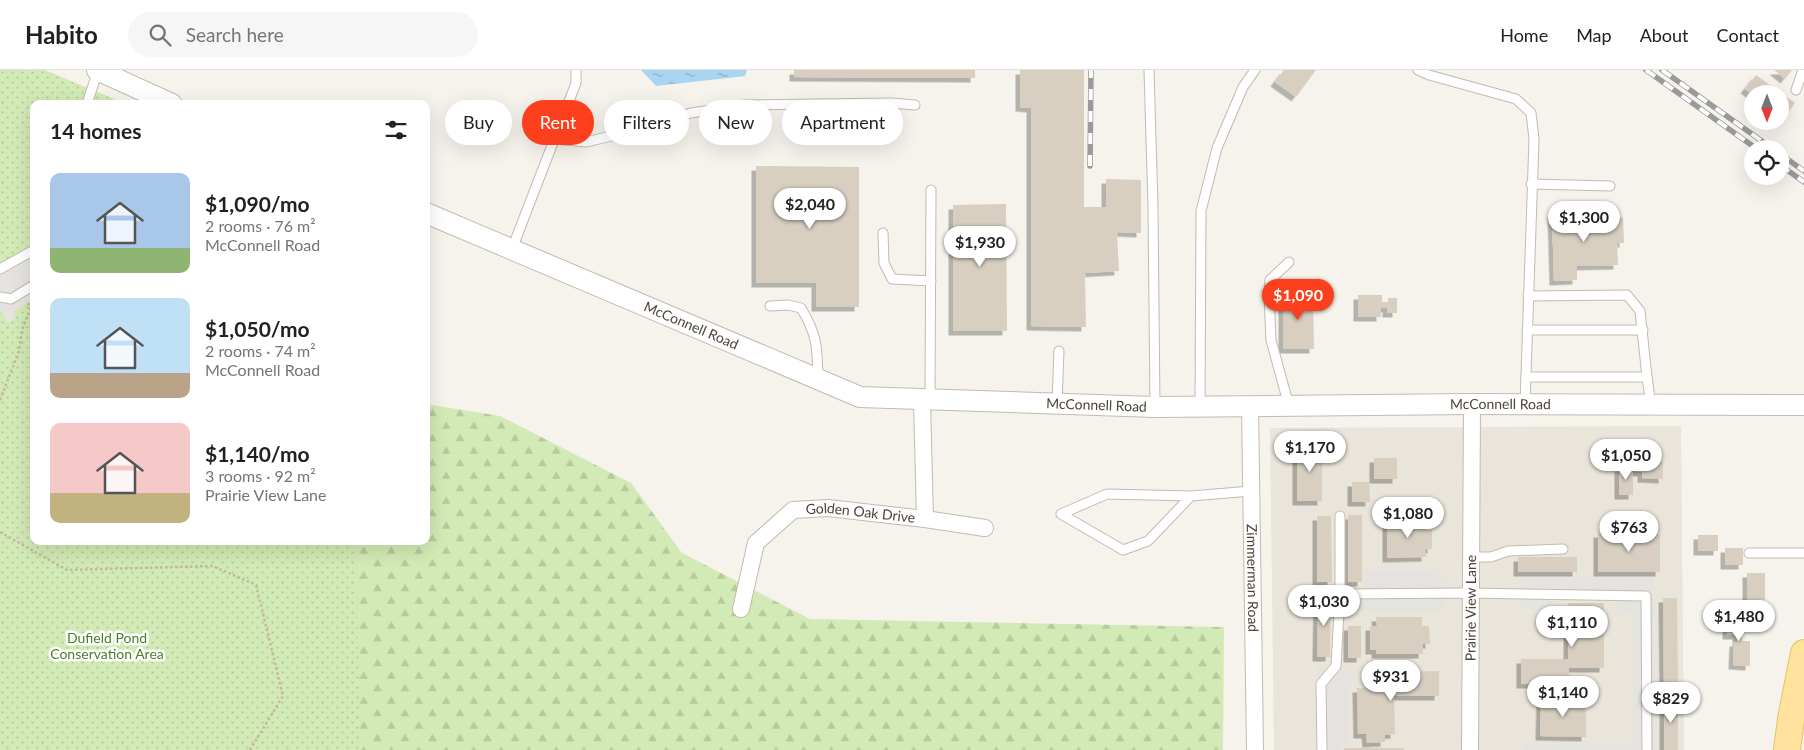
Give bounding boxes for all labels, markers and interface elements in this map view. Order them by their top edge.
search box [128,12,478,57]
text: Habito [25,20,98,49]
icon: search [146,21,174,49]
text: Search here [186,23,284,46]
text: Home [1500,24,1548,46]
text: Map [1576,24,1612,46]
text: About [1640,24,1689,46]
text: Contact [1717,24,1779,46]
north arrow [1744,85,1789,130]
map controls [1744,85,1789,185]
chip: Buy [445,100,512,145]
chip: Rent [522,100,594,145]
chip: Filters [604,100,689,145]
chip: New [699,100,772,145]
chip: Apartment [782,100,903,145]
icon: filters [382,116,410,144]
text: 14 homes [50,118,141,143]
button: locate [1744,140,1789,185]
pin: $2,040 [769,188,851,230]
text: $1,090/mo [205,191,310,216]
icon: home [90,193,150,253]
text: $2,040 [785,194,835,213]
pin: $1,300 [1543,200,1625,243]
text: $1,300 [1559,207,1609,226]
text: 2 rooms · 76 m² [205,216,316,235]
pin: $1,930 [939,226,1021,268]
text: $1,930 [955,232,1005,251]
text: McConnell Road [205,235,320,254]
pin: $1,090 [1257,278,1339,321]
text: $1,090 [1273,285,1323,304]
street label: McConnell Road [642,297,741,352]
text: $1,050/mo [205,316,310,341]
icon: home [90,318,150,378]
text: 2 rooms · 74 m² [205,341,316,360]
text: McConnell Road [205,360,320,379]
street label: McConnell Road [1046,394,1147,415]
street label: McConnell Road [1450,395,1551,412]
pin: $1,170 [1269,430,1351,473]
text: $1,170 [1285,437,1335,456]
pin: $1,050 [1585,438,1667,481]
text: $1,140/mo [205,441,310,466]
icon: home [90,443,150,503]
text: $1,050 [1601,445,1651,464]
text: 3 rooms · 92 m² [205,466,316,485]
text: Prairie View Lane [205,485,327,504]
pin: $1,080 [1367,496,1449,539]
street label: Golden Oak Drive [805,499,916,526]
text: $1,080 [1383,503,1433,522]
pin: $763 [1599,510,1659,553]
text: $763 [1610,517,1648,536]
street label: Zimmerman Road [1244,524,1262,632]
street label: Prairie View Lane [1462,555,1479,661]
pin: $1,030 [1283,584,1365,627]
text: $1,030 [1299,591,1349,610]
pin: $1,480 [1698,600,1780,642]
pin: $1,110 [1531,606,1613,648]
text: $1,480 [1714,606,1764,625]
text: $1,110 [1547,612,1597,631]
park label: Dufield Pond Conservation Area [50,629,164,662]
pin: $931 [1361,660,1421,702]
text: $931 [1372,666,1410,685]
pin: $1,140 [1522,676,1604,718]
text: $1,140 [1538,682,1588,701]
pin: $829 [1641,682,1701,724]
text: $829 [1652,688,1690,707]

